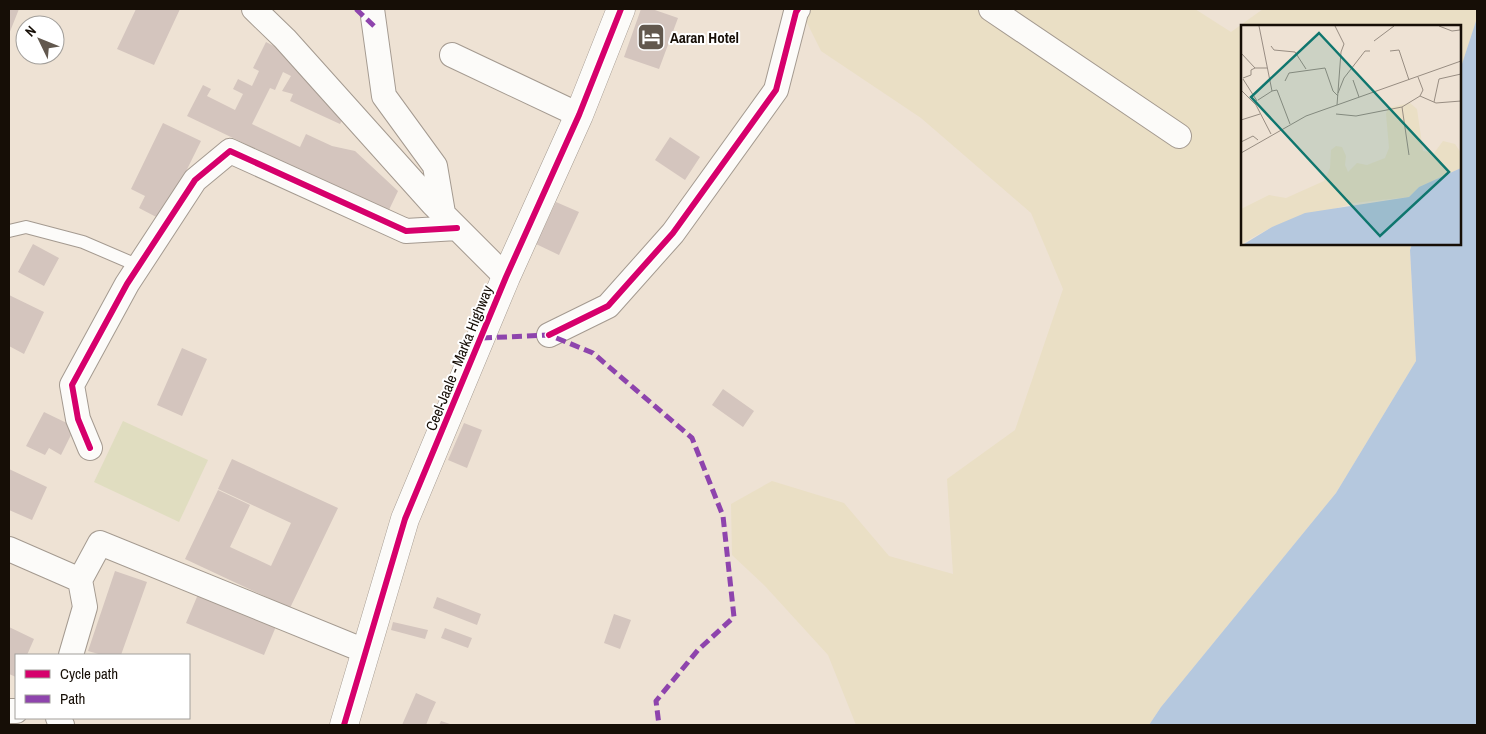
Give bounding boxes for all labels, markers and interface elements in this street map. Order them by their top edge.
north arrow [15,15,65,65]
text: N [21,22,40,40]
hotel icon: Aaran Hotel [636,22,666,52]
inset map [1241,25,1461,245]
place label: Aaran Hotel [670,27,739,48]
street label: Ceel-Jaale - Marka Highway [420,281,498,434]
legend [15,654,190,719]
text: Cycle path [60,663,118,684]
text: Path [60,688,85,709]

